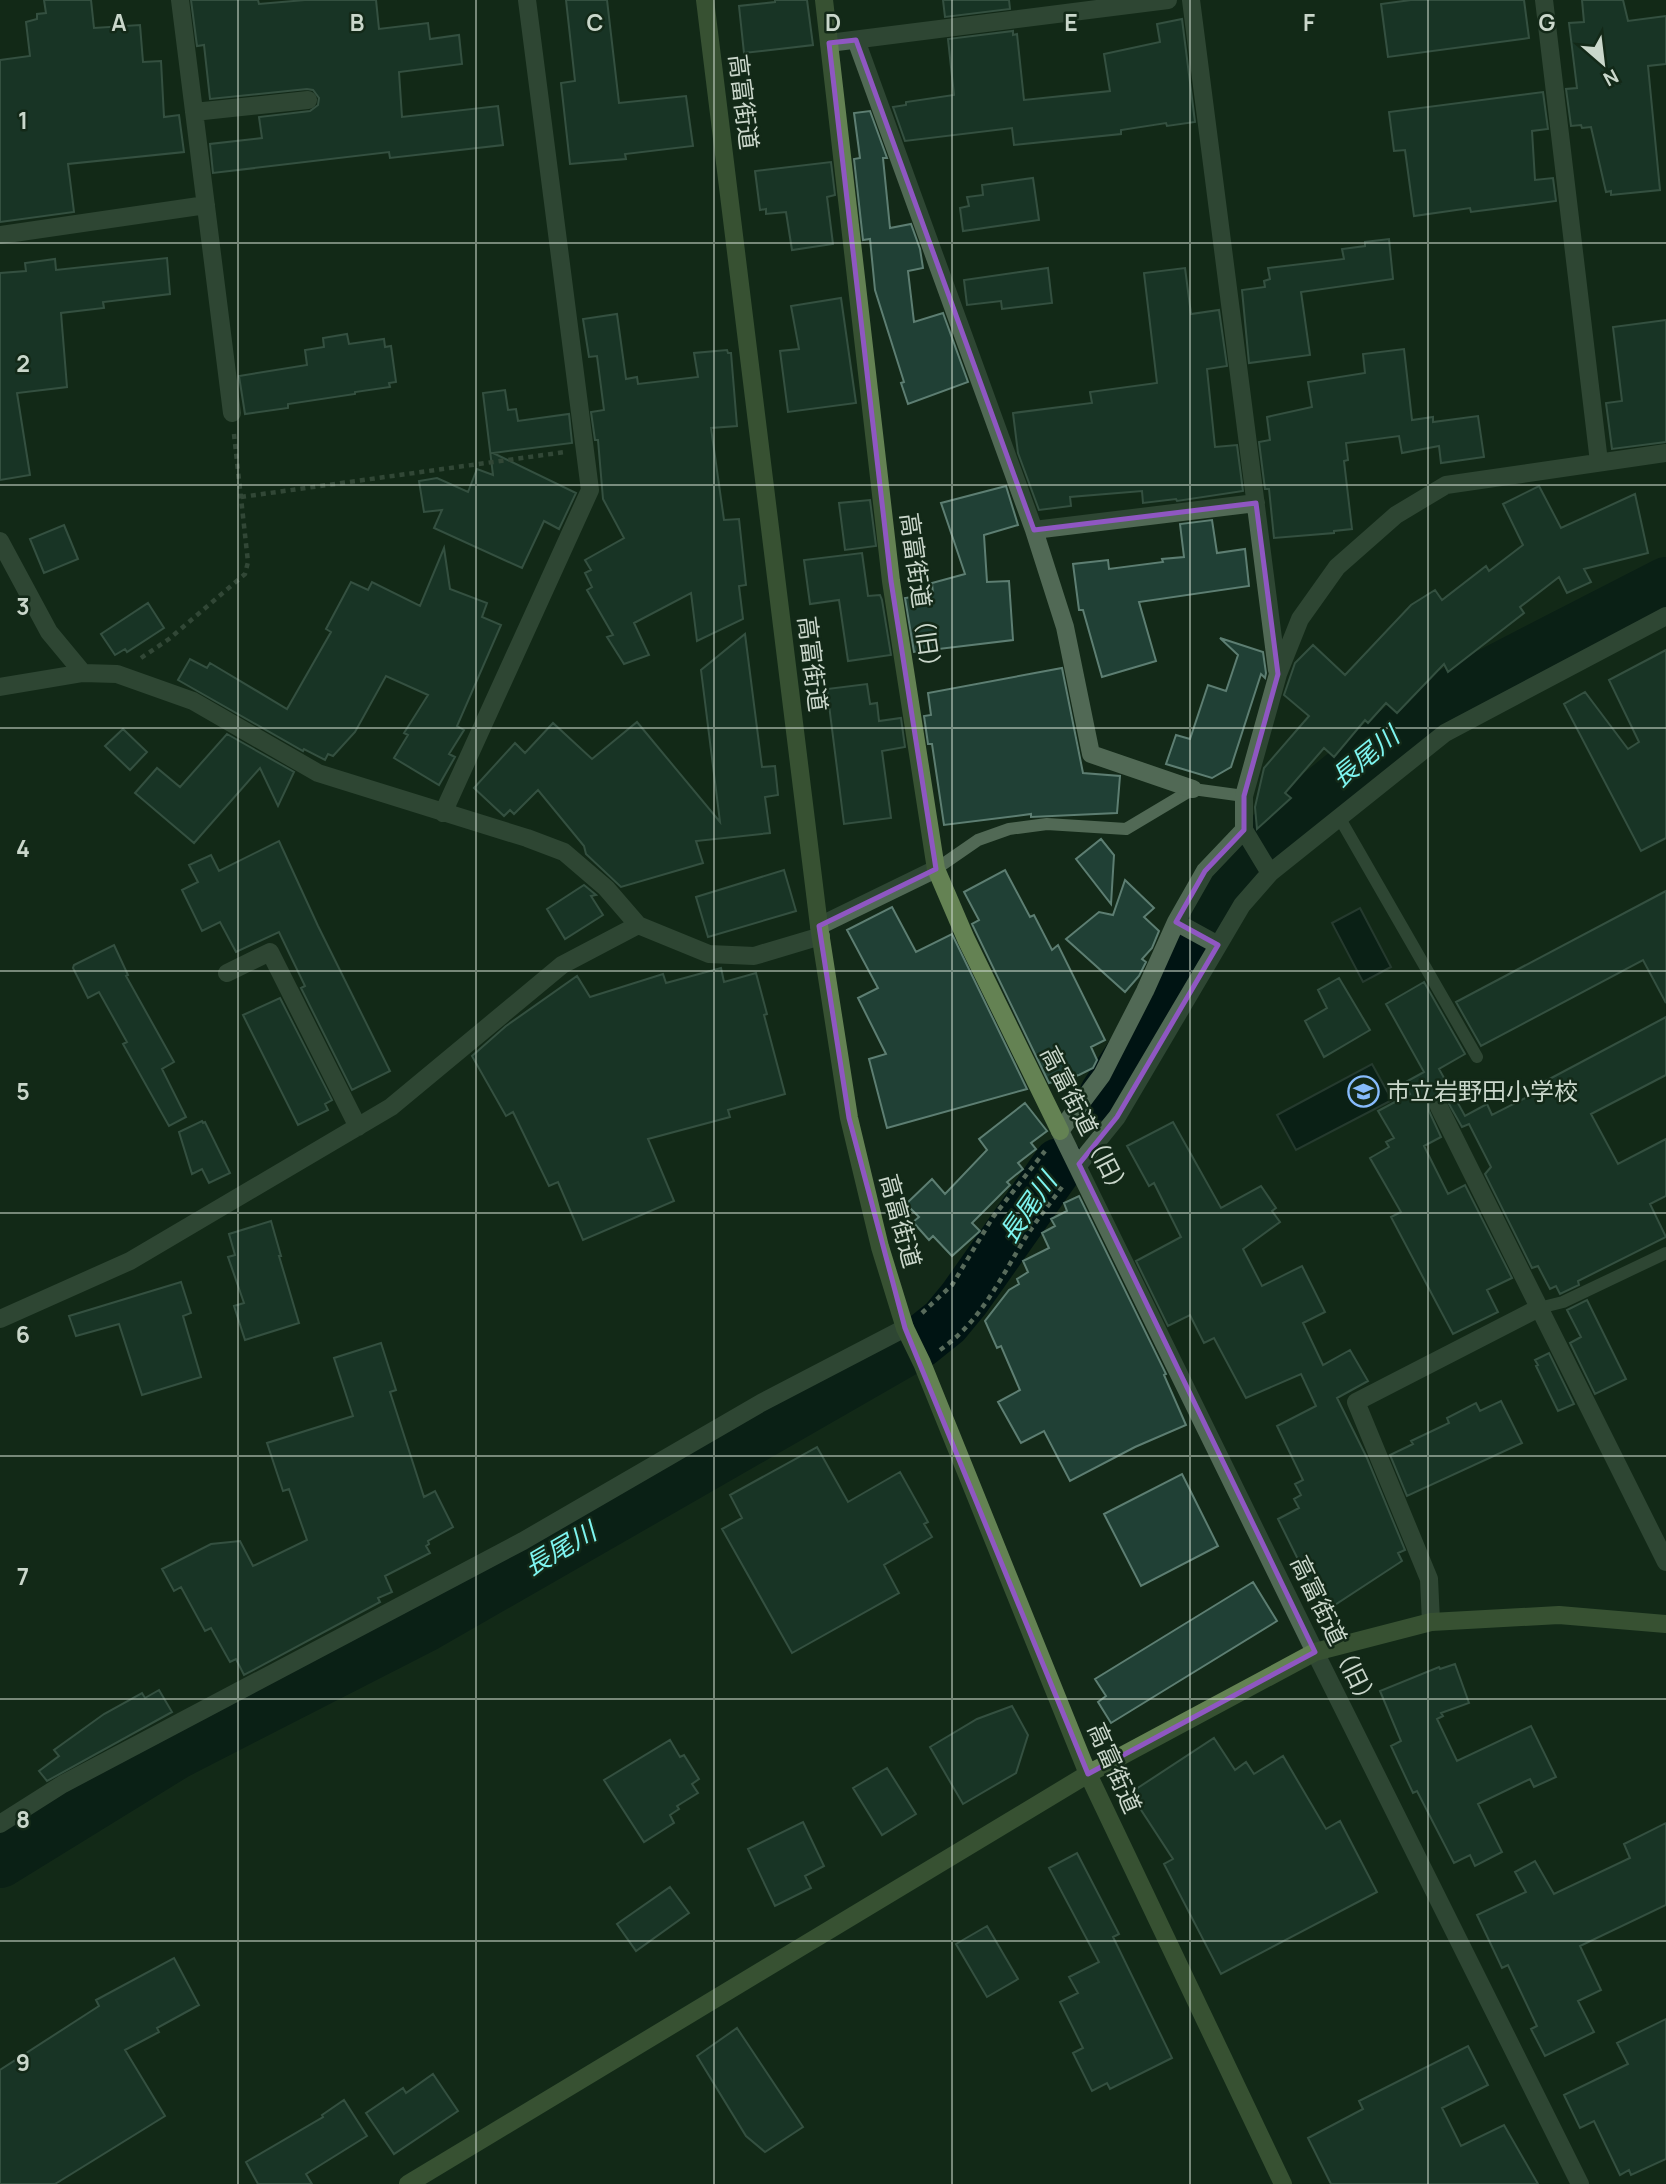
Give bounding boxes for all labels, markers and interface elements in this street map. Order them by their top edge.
text: A [111,6,127,38]
text: B [350,6,364,38]
text: C [587,6,604,38]
text: D [825,6,841,38]
text: E [1064,6,1078,38]
text: F [1303,6,1315,38]
text: G [1539,6,1556,38]
north arrow [1568,28,1638,98]
street label: 高富街道 [722,52,767,151]
text: N [1599,63,1623,93]
text: 1 [18,104,28,136]
text: 2 [16,347,30,379]
street label: 高富街道（旧） [893,510,950,681]
text: 3 [16,590,30,622]
street label: 高富街道 [791,614,836,713]
water label: 長尾川 [1323,716,1408,795]
text: 4 [16,832,30,864]
street label: 高富街道（旧） [1033,1040,1139,1205]
place label: 市立岩野田小学校 [1386,1074,1578,1107]
text: 5 [16,1075,30,1107]
school or university icon: 市立岩野田小学校 [1346,1075,1380,1109]
water label: 長尾川 [990,1163,1066,1250]
street label: 高富街道 [873,1170,930,1271]
text: 6 [16,1318,30,1350]
water label: 長尾川 [517,1512,605,1583]
street label: 高富街道（旧） [1284,1550,1387,1715]
text: 7 [17,1560,29,1592]
street label: 高富街道 [1081,1717,1150,1818]
text: 8 [16,1803,30,1835]
text: 9 [16,2046,30,2078]

